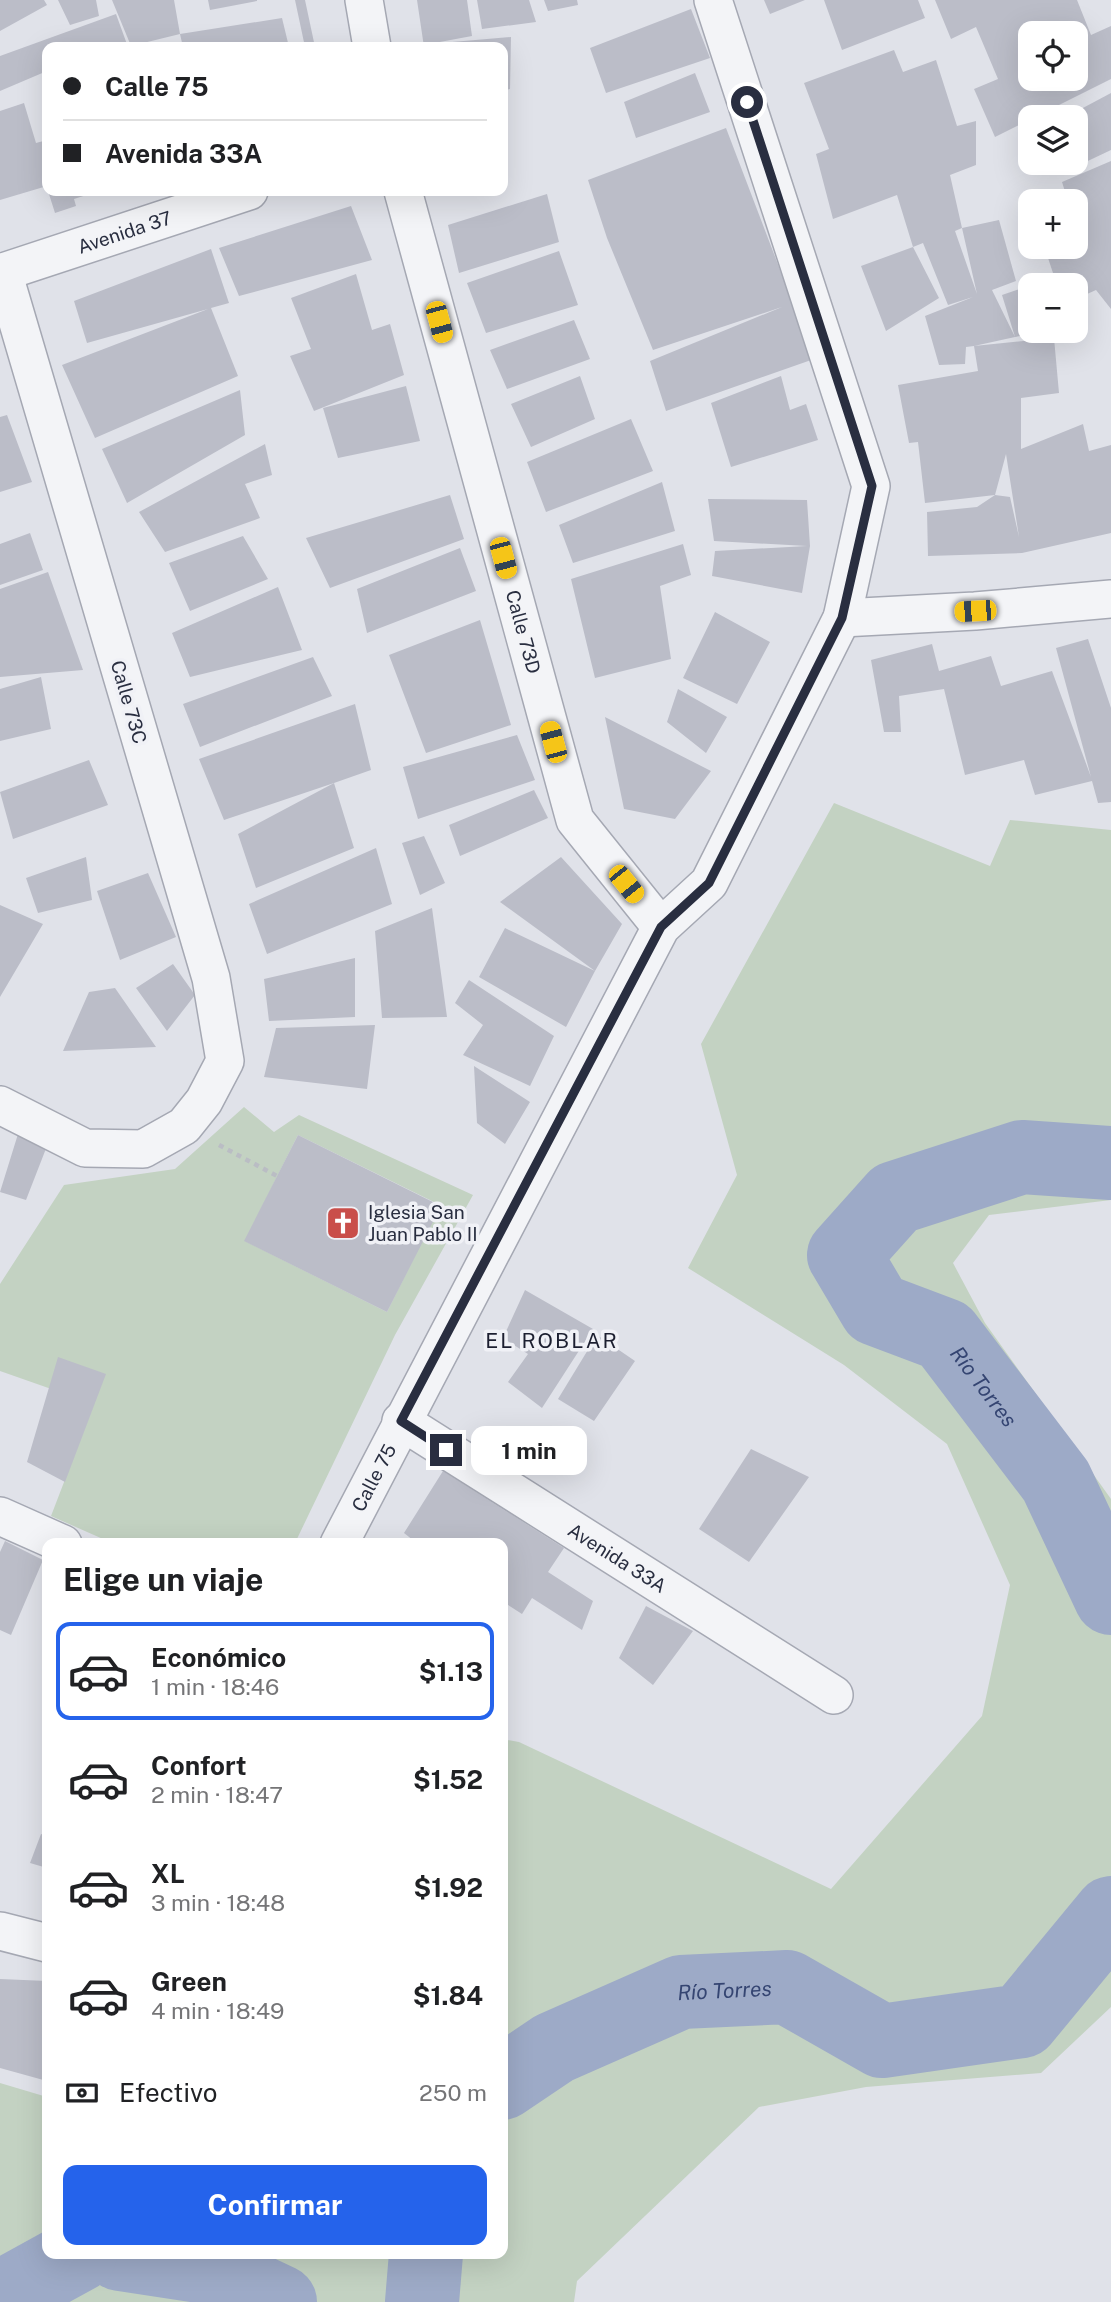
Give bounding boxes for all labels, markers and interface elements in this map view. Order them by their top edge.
map controls [1018,21,1088,343]
button: locate [1018,21,1088,91]
text: Calle 75 [105,71,209,102]
route start [731,86,763,118]
button: layers [1018,105,1088,175]
text: Avenida 33A [105,138,262,169]
button: + [1018,189,1088,259]
street label: Avenida 37 [75,206,174,258]
button: − [1018,273,1088,343]
car [424,299,455,345]
car [488,535,519,581]
street label: Calle 73D [502,588,545,676]
car [954,599,997,623]
street label: Calle 73C [107,658,151,746]
car [538,719,569,765]
car [605,861,648,907]
place label: Iglesia San Juan Pablo II [368,1201,478,1245]
church icon: Iglesia San Juan Pablo II [324,1204,362,1242]
district label: EL ROBLAR [485,1328,619,1353]
water label: Río Torres [945,1341,1022,1431]
callout: 1 min [471,1426,586,1474]
route end [430,1434,462,1466]
text: 1 min [501,1437,557,1464]
street label: Calle 75 [347,1440,400,1515]
street label: Avenida 33A [564,1519,671,1597]
text: Elige un viaje [63,1561,263,1598]
icon: car [67,1640,130,1703]
text: Económico [151,1642,286,1673]
text: $1.13 [419,1656,483,1687]
text: 1 min · 18:46 [151,1673,279,1700]
icon: car [67,1748,130,1811]
text: Confort [151,1750,247,1781]
text: $1.52 [413,1764,483,1795]
text: 2 min · 18:47 [151,1781,283,1808]
icon: car [67,1856,130,1919]
text: XL [151,1858,185,1889]
text: $1.92 [414,1872,483,1903]
text: 3 min · 18:48 [151,1889,285,1916]
icon: car [67,1964,130,2027]
text: Green [151,1966,227,1997]
water label: Río Torres [677,1975,772,2005]
text: $1.84 [413,1980,483,2011]
text: 4 min · 18:49 [151,1997,284,2024]
icon: cash [63,2074,101,2112]
text: Efectivo [119,2077,217,2108]
text: 250 m [419,2079,487,2106]
button: Confirmar [63,2165,487,2245]

